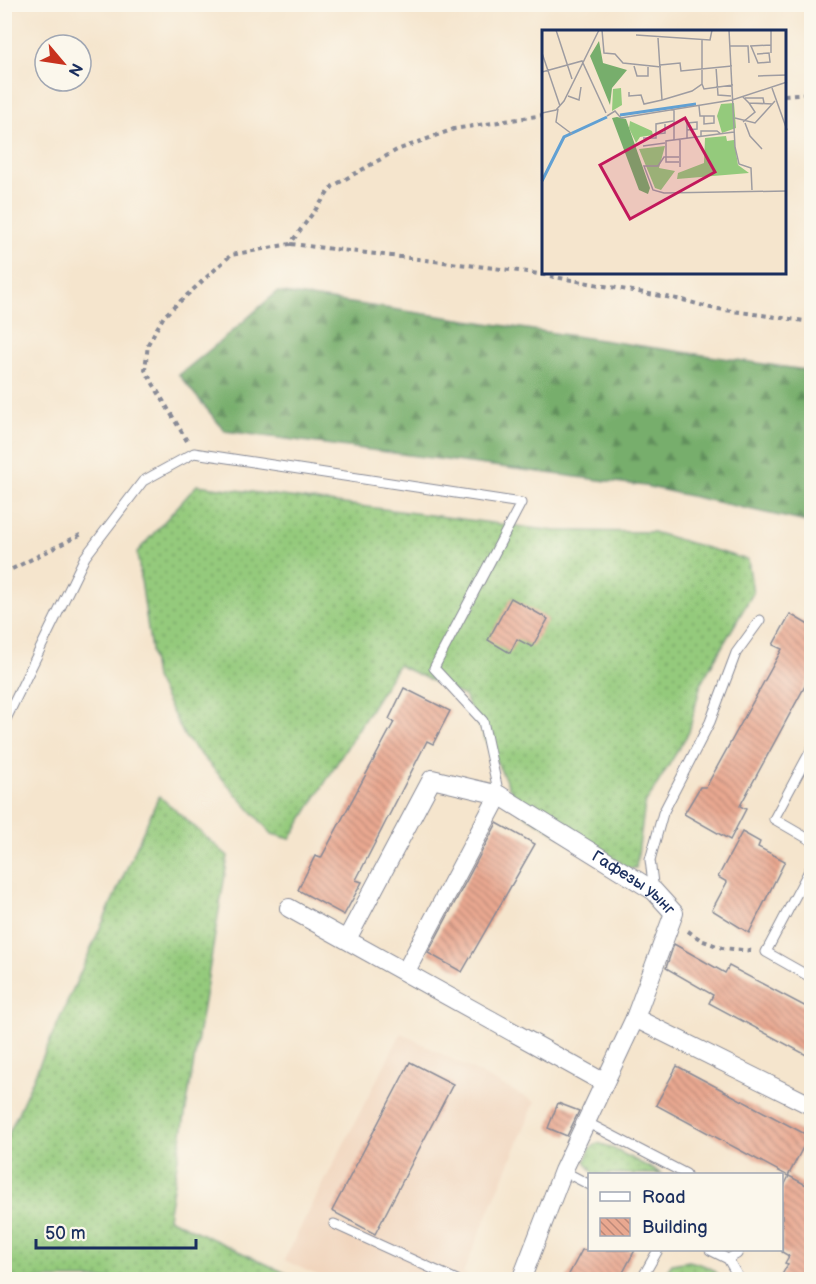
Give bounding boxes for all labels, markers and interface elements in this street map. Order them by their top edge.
inset map [542,30,786,274]
north arrow [33,33,93,93]
text: N [64,60,86,79]
street label: Гафезы уынг [588,847,679,919]
legend [588,1173,783,1251]
text: Road [642,1187,686,1208]
scale bar [36,1212,196,1250]
text: Building [642,1217,708,1238]
text: 50 m [45,1223,86,1244]

